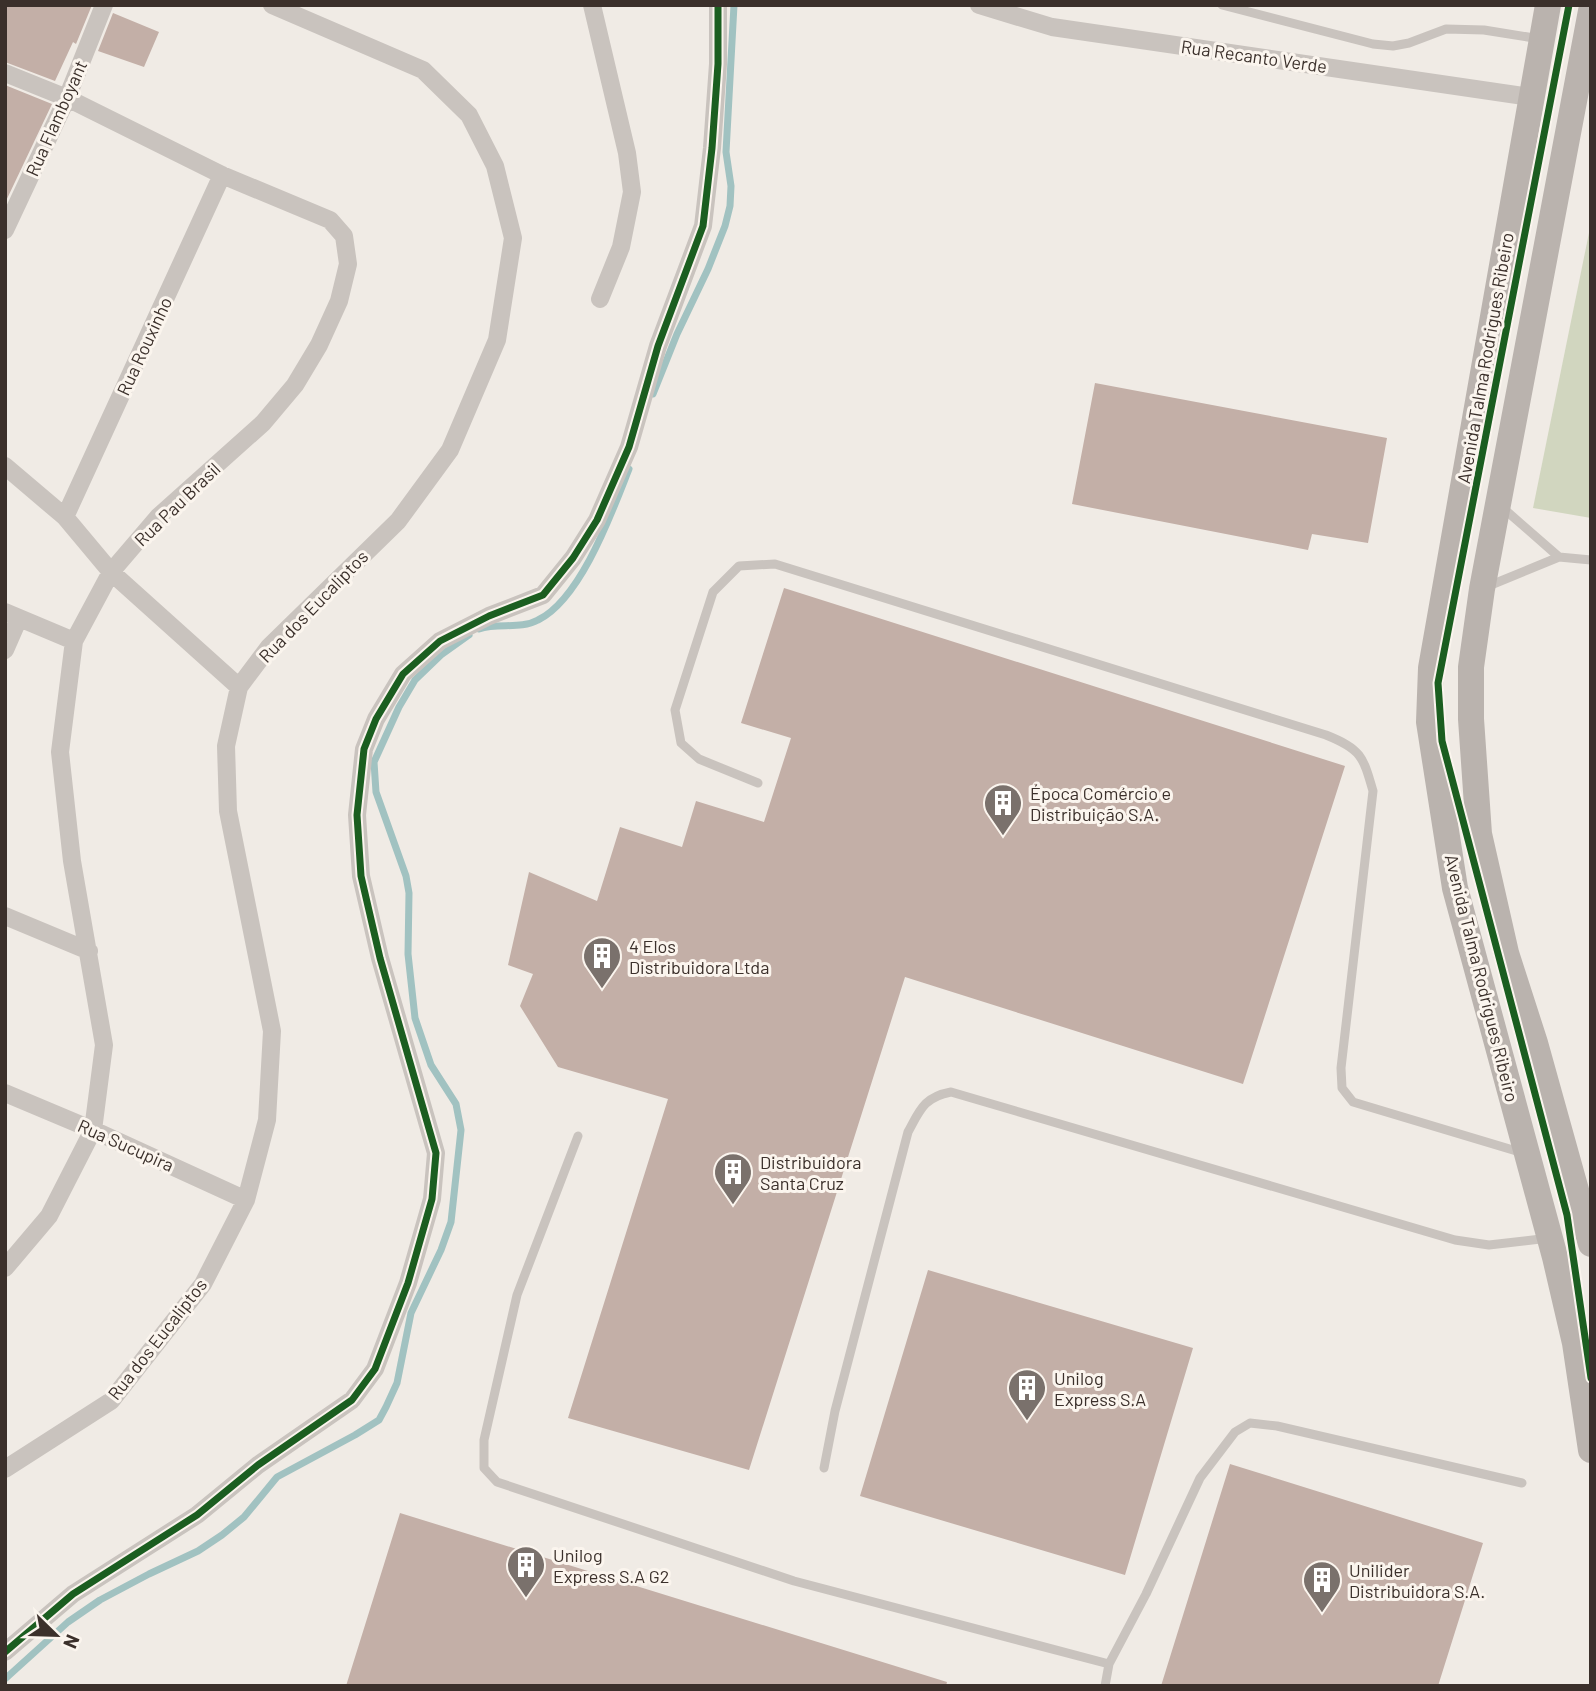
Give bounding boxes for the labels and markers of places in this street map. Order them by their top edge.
building icon: Época Comércio e Distribuição S.A. [982,782,1024,837]
place label: Época Comércio e Distribuição S.A. [1030,782,1171,825]
building icon: 4 Elos Distribuidora Ltda [581,935,623,990]
place label: 4 Elos Distribuidora Ltda [629,935,769,978]
building icon: Distribuidora Santa Cruz [712,1151,754,1206]
place label: Distribuidora Santa Cruz [760,1151,861,1194]
building icon: Unilog Express S.A [1006,1367,1048,1422]
place label: Unilog Express S.A [1054,1367,1146,1410]
building icon: Unilog Express S.A G2 [505,1544,547,1599]
place label: Unilog Express S.A G2 [553,1544,669,1587]
building icon: Unilider Distribuidora S.A. [1301,1559,1343,1614]
place label: Unilider Distribuidora S.A. [1349,1559,1485,1602]

